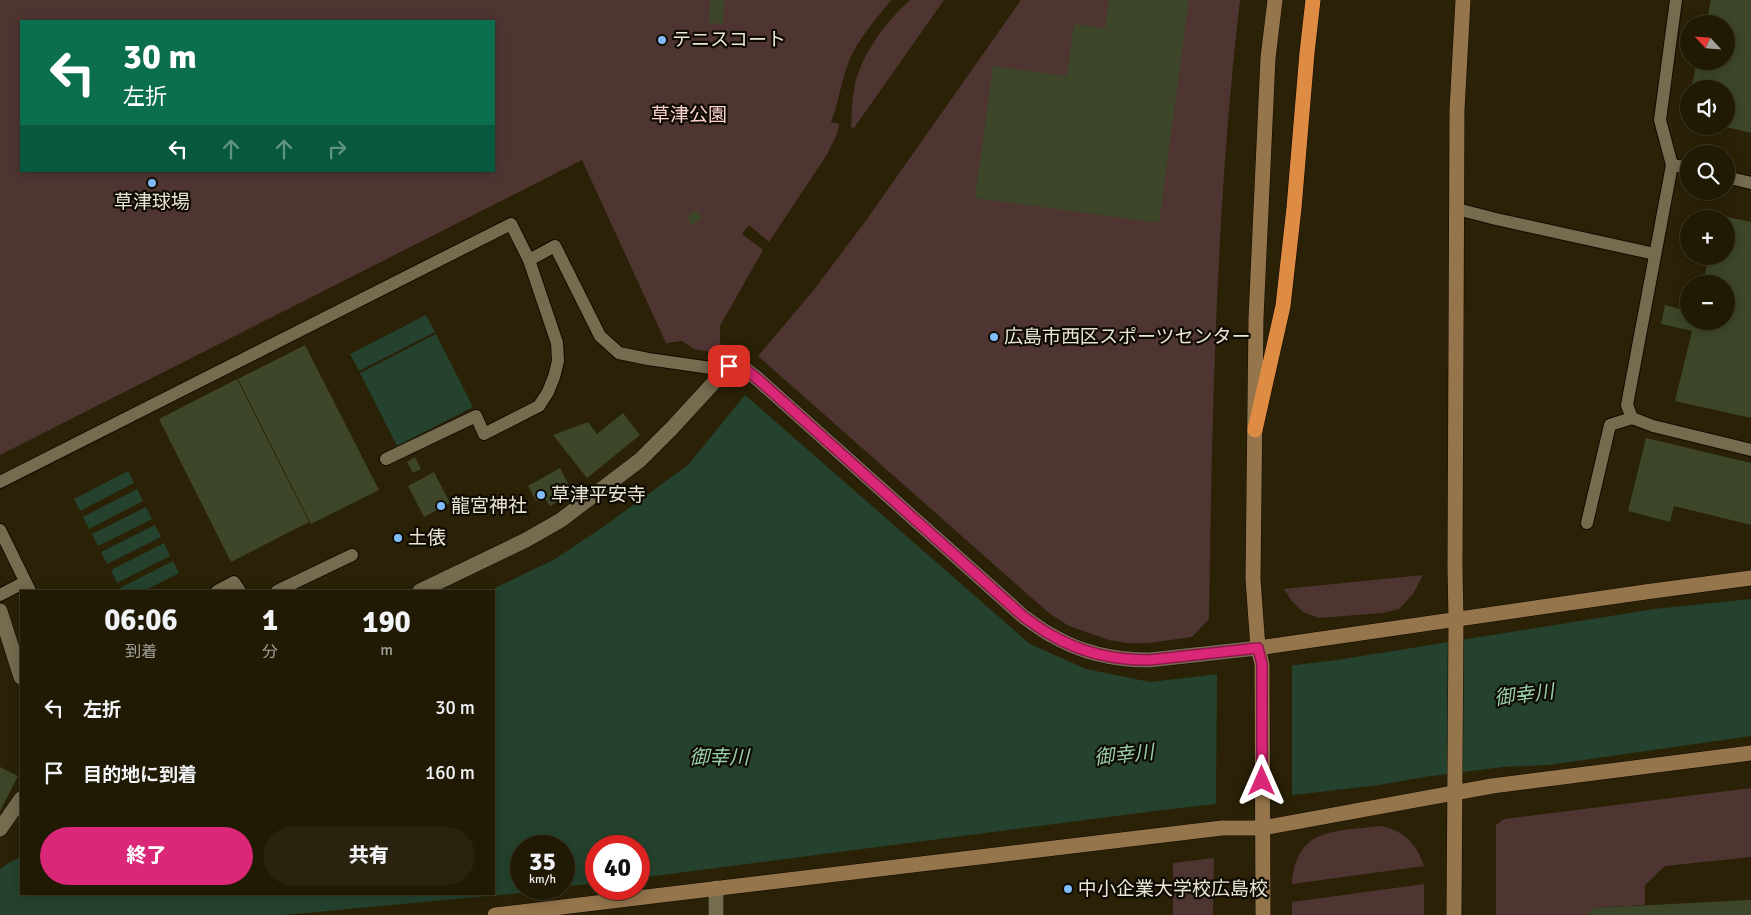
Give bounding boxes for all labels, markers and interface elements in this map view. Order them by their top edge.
north arrow [1680,15,1735,70]
map controls [1680,15,1735,330]
place label: テニスコート [672,28,786,52]
marker: テニスコート [656,34,668,46]
text: 30 m [123,35,197,78]
icon: left [40,40,105,105]
button: sound [1680,80,1735,135]
text: 左折 [123,83,167,110]
park label: 草津公園 [651,103,727,127]
icon: left [164,135,192,163]
icon: ahead [217,135,245,163]
icon: ahead [270,135,298,163]
icon: right [323,135,351,163]
button: search [1680,145,1735,200]
marker: 草津球場 [146,177,158,189]
place label: 草津球場 [114,190,190,214]
button: + [1680,210,1735,265]
button: − [1680,275,1735,330]
place label: 広島市西区スポーツセンター [1004,325,1251,349]
marker: 広島市西区スポーツセンター [988,331,1000,343]
pin [708,345,750,387]
icon: arrive [715,352,743,380]
place label: 草津平安寺 [551,483,646,507]
marker: 草津平安寺 [535,489,547,501]
place label: 龍宮神社 [451,494,527,518]
marker: 龍宮神社 [435,500,447,512]
place label: 土俵 [408,526,446,550]
marker: 土俵 [392,532,404,544]
text: 06:06 [104,602,178,639]
text: 1 [262,602,278,639]
text: 190 [362,604,411,641]
text: m [380,640,393,660]
text: 到着 [125,642,157,662]
text: 分 [262,642,278,662]
water label: 御幸川 [1493,679,1557,711]
icon: left [40,694,68,722]
text: 30 m [435,696,475,720]
text: 左折 [83,698,121,722]
water label: 御幸川 [1093,739,1157,771]
water label: 御幸川 [689,745,751,770]
position arrow [1235,754,1287,806]
icon: arrive [40,759,68,787]
text: 160 m [425,761,475,785]
text: 目的地に到着 [83,763,197,787]
button: 終了 [40,827,253,885]
button: 共有 [263,827,475,885]
speed limit sign: 40 [585,835,650,900]
text: 35 [529,846,556,877]
text: km/h [529,872,556,887]
place label: 中小企業大学校広島校 [1078,877,1268,901]
marker: 中小企業大学校広島校 [1062,883,1074,895]

